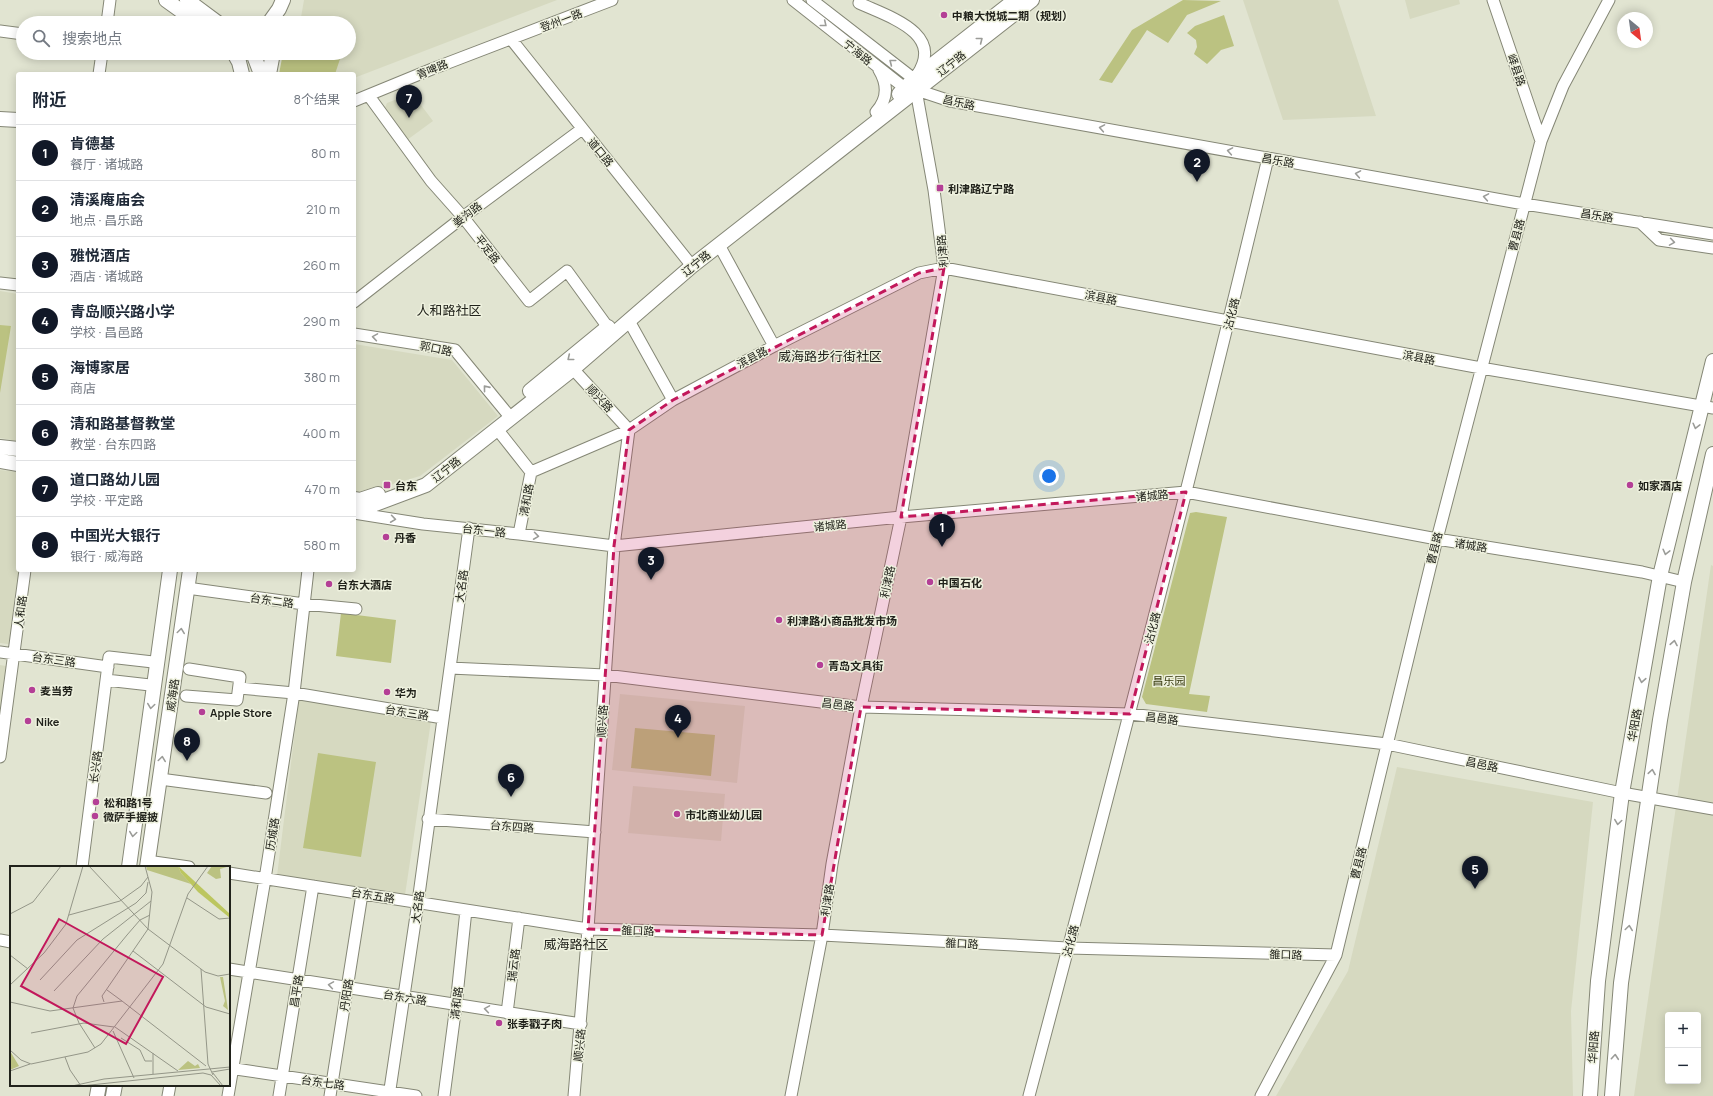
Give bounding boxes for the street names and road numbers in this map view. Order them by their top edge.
street label: 登州一路 [538,5,584,35]
street label: 宁海路 [840,36,876,68]
street label: 辽宁路 [933,47,969,79]
street label: 峄县路 [1505,52,1529,88]
street label: 青啤路 [414,56,450,82]
street label: 昌乐路 [941,91,977,113]
street label: 道口路 [585,134,617,170]
street label: 昌乐路 [1260,150,1296,170]
street label: 姜沟路 [449,198,485,230]
street label: 昌乐路 [1580,205,1614,225]
street label: 曹县路 [1504,217,1528,253]
street label: 平定路 [472,231,504,267]
street label: 利津路 [933,234,951,268]
street label: 辽宁路 [678,247,714,279]
street label: 滨县路 [1083,286,1119,308]
street label: 沾化路 [1220,296,1242,332]
street label: 郭口路 [418,337,454,359]
street label: 滨县路 [734,343,770,371]
street label: 滨县路 [1401,346,1437,368]
street label: 顺兴路 [583,381,617,415]
street label: 辽宁路 [428,453,464,485]
street label: 清和路 [516,482,536,518]
street label: 诸城路 [1135,486,1169,504]
street label: 诸城路 [813,516,847,534]
street label: 台东一路 [461,520,507,540]
street label: 曹县路 [1423,530,1445,566]
street label: 诸城路 [1454,535,1488,555]
street label: 利津路 [876,564,898,600]
street label: 大名路 [451,569,471,603]
street label: 台东二路 [249,590,295,610]
street label: 人和路 [11,595,29,629]
street label: 沾化路 [1141,610,1163,646]
street label: 台东三路 [31,649,77,669]
street label: 威海路 [162,678,182,712]
street label: 昌邑路 [821,695,855,713]
street label: 台东三路 [384,701,430,723]
street label: 顺兴路 [593,704,611,738]
street label: 华阳路 [1624,707,1644,743]
street label: 昌邑路 [1145,709,1179,727]
street label: 长兴路 [85,750,105,784]
street label: 昌邑路 [1464,753,1500,775]
street label: 历城路 [262,817,282,851]
street label: 台东四路 [490,817,534,835]
street label: 曹县路 [1347,845,1369,881]
street label: 利津路 [817,883,837,917]
street label: 台东五路 [350,884,396,906]
street label: 大名路 [407,890,427,924]
street label: 雒口路 [621,922,655,938]
street label: 沾化路 [1058,923,1082,959]
street label: 雒口路 [945,935,979,951]
street label: 雒口路 [1269,946,1303,962]
street label: 瑞云路 [504,948,522,982]
street label: 昌平路 [286,974,306,1008]
street label: 丹阳路 [336,978,356,1012]
street label: 台东六路 [382,986,428,1008]
street label: 清和路 [447,986,465,1020]
street label: 顺兴路 [570,1028,588,1062]
street label: 华阳路 [1584,1030,1602,1064]
street label: 台东七路 [300,1072,346,1092]

